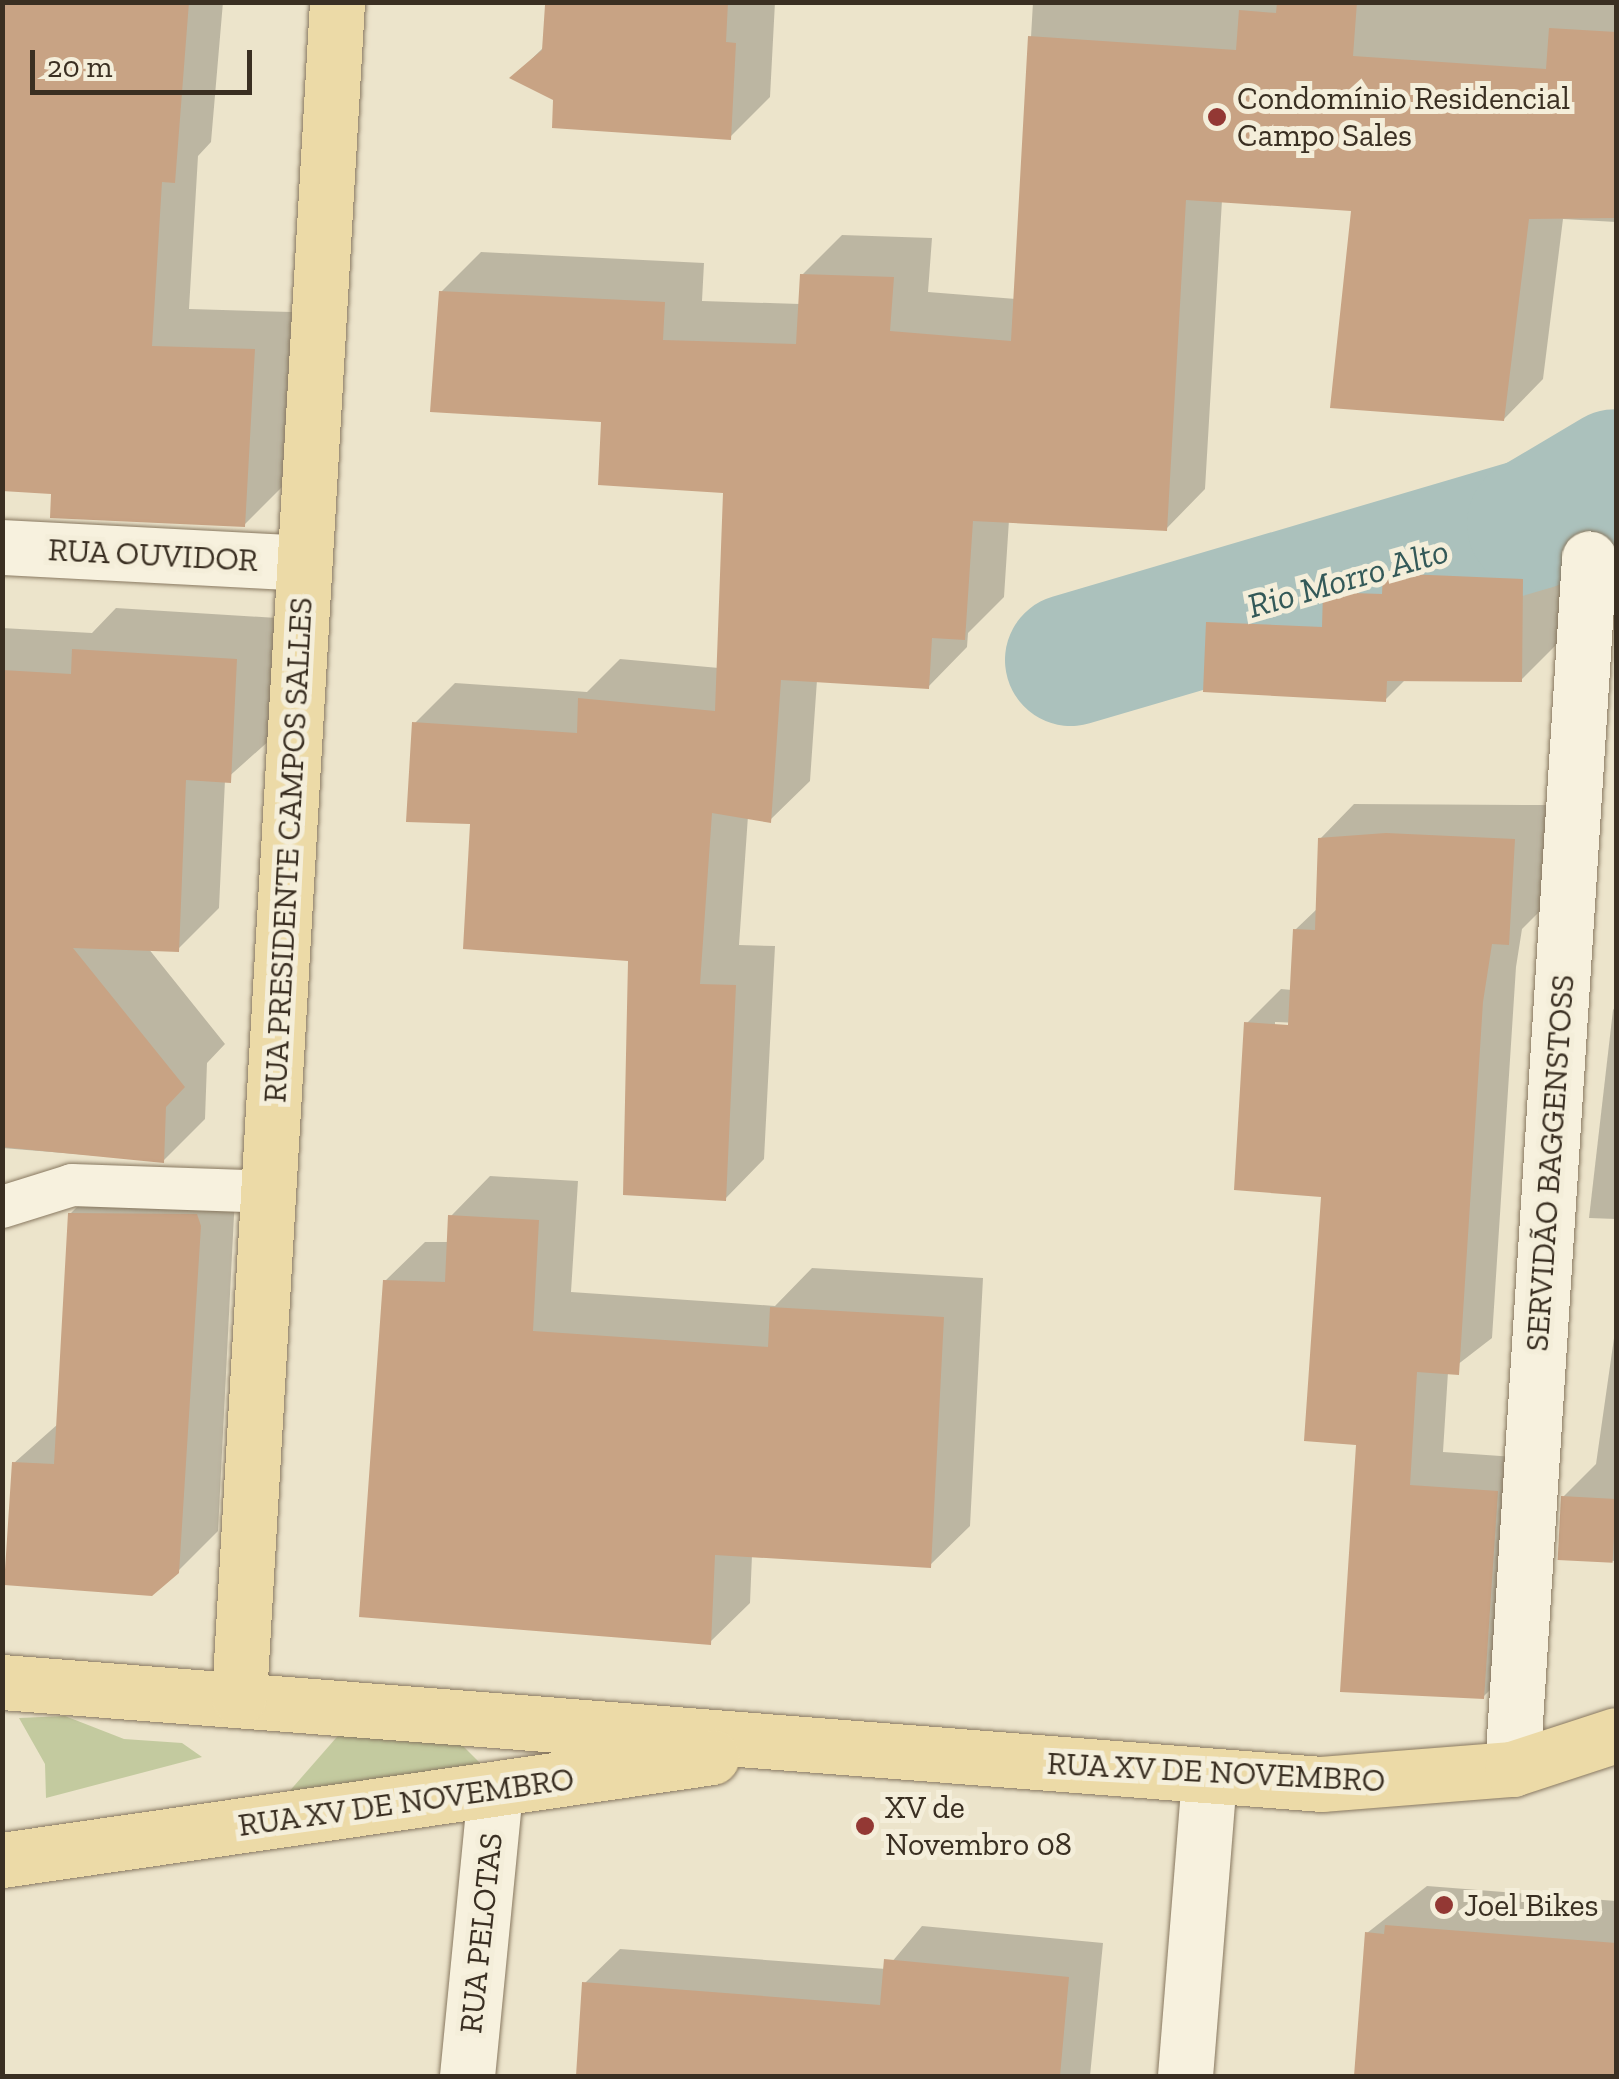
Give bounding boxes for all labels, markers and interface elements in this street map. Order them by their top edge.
scale bar [35,30,258,92]
text: 20 m [47,49,112,85]
place label: Condomínio Residencial Campo Sales [1237,80,1570,155]
marker: Condomínio Residencial Campo Sales [1206,106,1228,128]
water label: Rio Morro Alto [1242,529,1454,627]
street label: RUA OUVIDOR [47,530,259,580]
street label: RUA PRESIDENTE CAMPOS SALLES [256,596,320,1104]
street label: SERVIDÃO BAGGENSTOSS [1518,973,1582,1353]
street label: RUA XV DE NOVEMBRO [1045,1744,1387,1800]
street label: RUA XV DE NOVEMBRO [234,1759,578,1845]
place label: XV de Novembro 08 [885,1789,1072,1864]
marker: XV de Novembro 08 [854,1815,876,1837]
street label: RUA PELOTAS [451,1830,511,2036]
place label: Joel Bikes [1464,1886,1598,1924]
marker: Joel Bikes [1433,1894,1455,1916]

